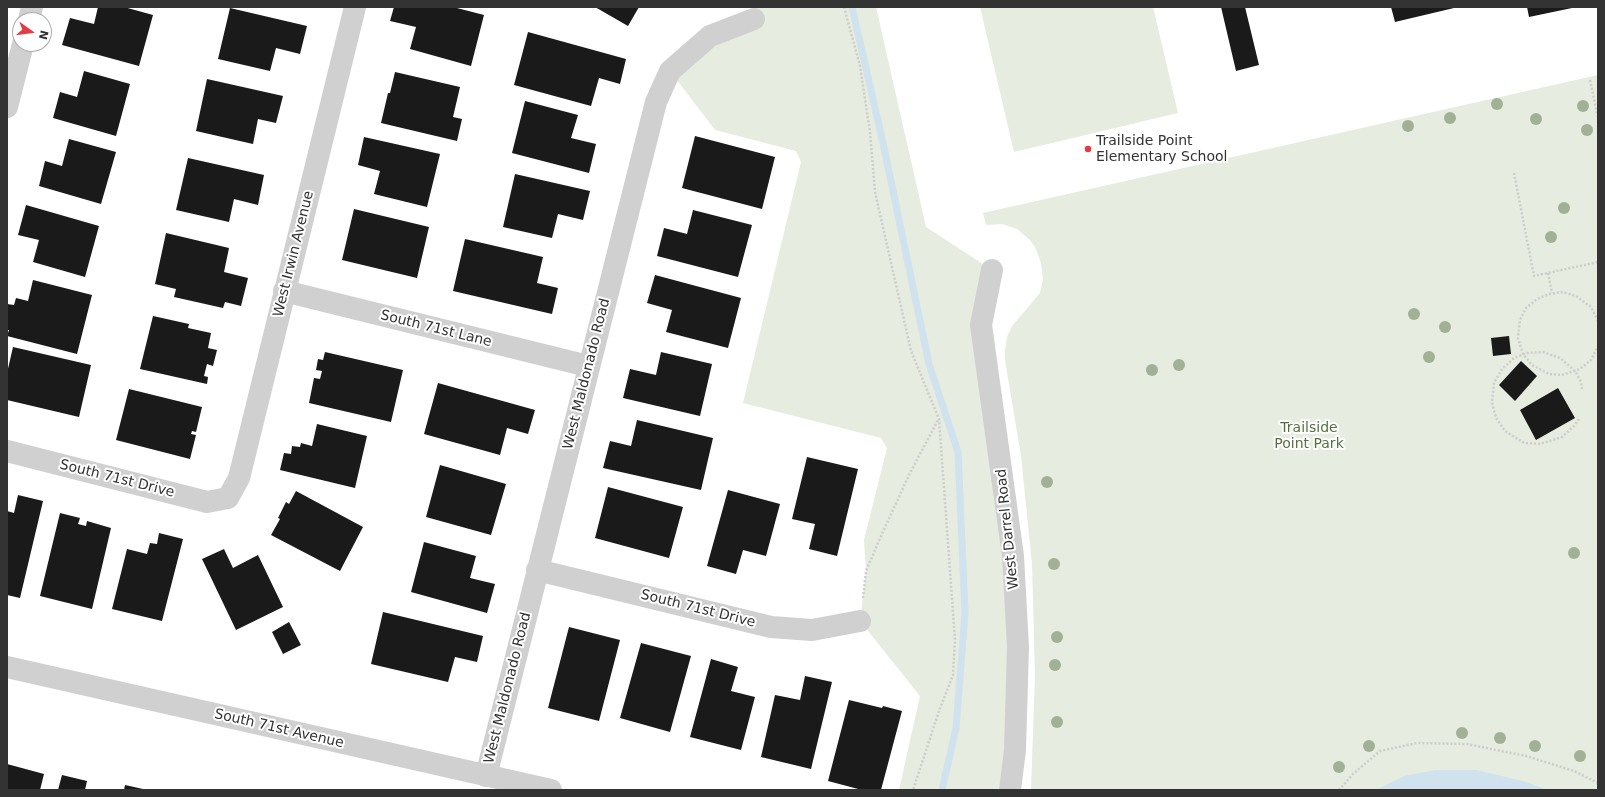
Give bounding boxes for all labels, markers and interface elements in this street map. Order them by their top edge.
north arrow [12,12,52,52]
text: N [36,29,51,41]
place label: Trailside Point Elementary School [1096,133,1228,166]
marker: Trailside Point Elementary School [1083,144,1093,154]
street label: West Irwin Avenue [270,189,318,319]
street label: West Maldonado Road [560,297,614,451]
street label: South 71st Lane [379,307,493,351]
park label: Trailside Point Park [1274,420,1344,452]
street label: South 71st Drive [58,457,176,501]
street label: West Darrel Road [993,468,1023,590]
street label: South 71st Drive [639,587,757,631]
street label: West Maldonado Road [481,611,535,765]
street label: South 71st Avenue [213,706,345,752]

